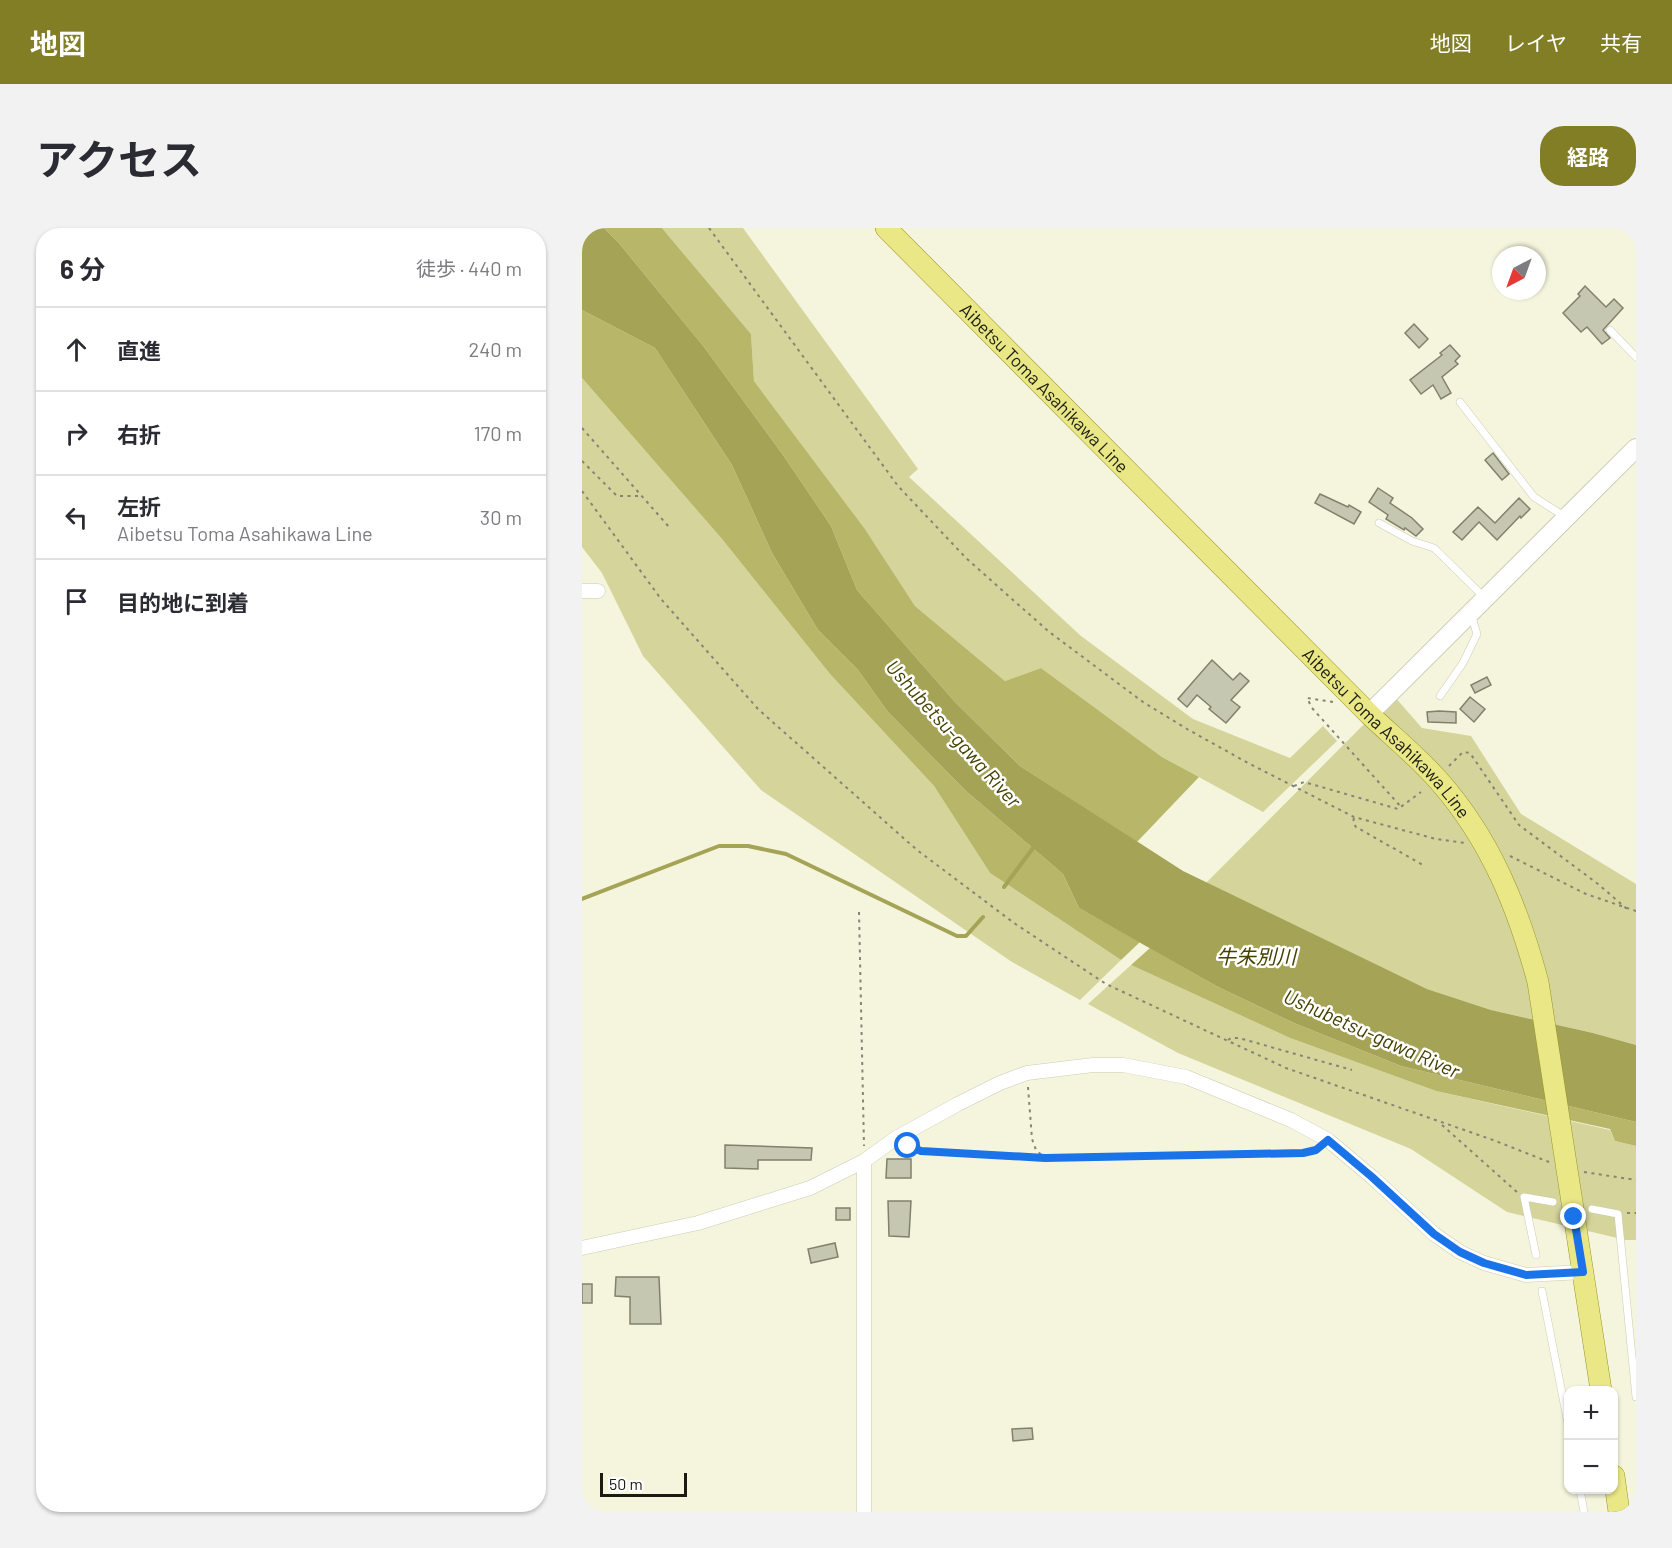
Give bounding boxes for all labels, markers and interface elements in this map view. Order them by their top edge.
text: 地図 [30,26,86,60]
text: 地図 [1430,30,1472,55]
text: レイヤ [1505,30,1567,55]
text: 共有 [1600,30,1642,55]
button: 経路 [1540,126,1636,186]
text: アクセス [36,133,202,183]
north arrow [1492,246,1546,300]
text: 6 分 [60,253,105,284]
text: 徒歩 · 440 m [416,256,522,280]
street label: Aibetsu Toma Asahikawa Line [956,298,1134,477]
icon: ahead [60,333,93,366]
text: 直進 [117,337,161,363]
text: 240 m [468,337,522,361]
icon: right [60,417,93,450]
text: 右折 [117,421,161,447]
text: 170 m [474,421,522,445]
text: 左折 [117,493,161,519]
icon: left [60,501,93,534]
text: 30 m [480,505,522,529]
text: Aibetsu Toma Asahikawa Line [117,521,373,545]
icon: arrive [60,585,93,618]
text: 目的地に到着 [117,589,249,615]
street label: Aibetsu Toma Asahikawa Line [1298,643,1475,822]
water label: Ushubetsu-gawa River [882,654,1027,812]
water label: 牛朱別川 [1216,944,1298,968]
water label: Ushubetsu-gawa River [1280,983,1465,1083]
route start [894,1132,920,1158]
route end [1560,1203,1586,1229]
map controls [1564,1386,1618,1494]
button: + [1564,1386,1618,1440]
button: − [1564,1440,1618,1494]
scale bar [600,1470,687,1498]
text: 50 m [609,1474,643,1493]

